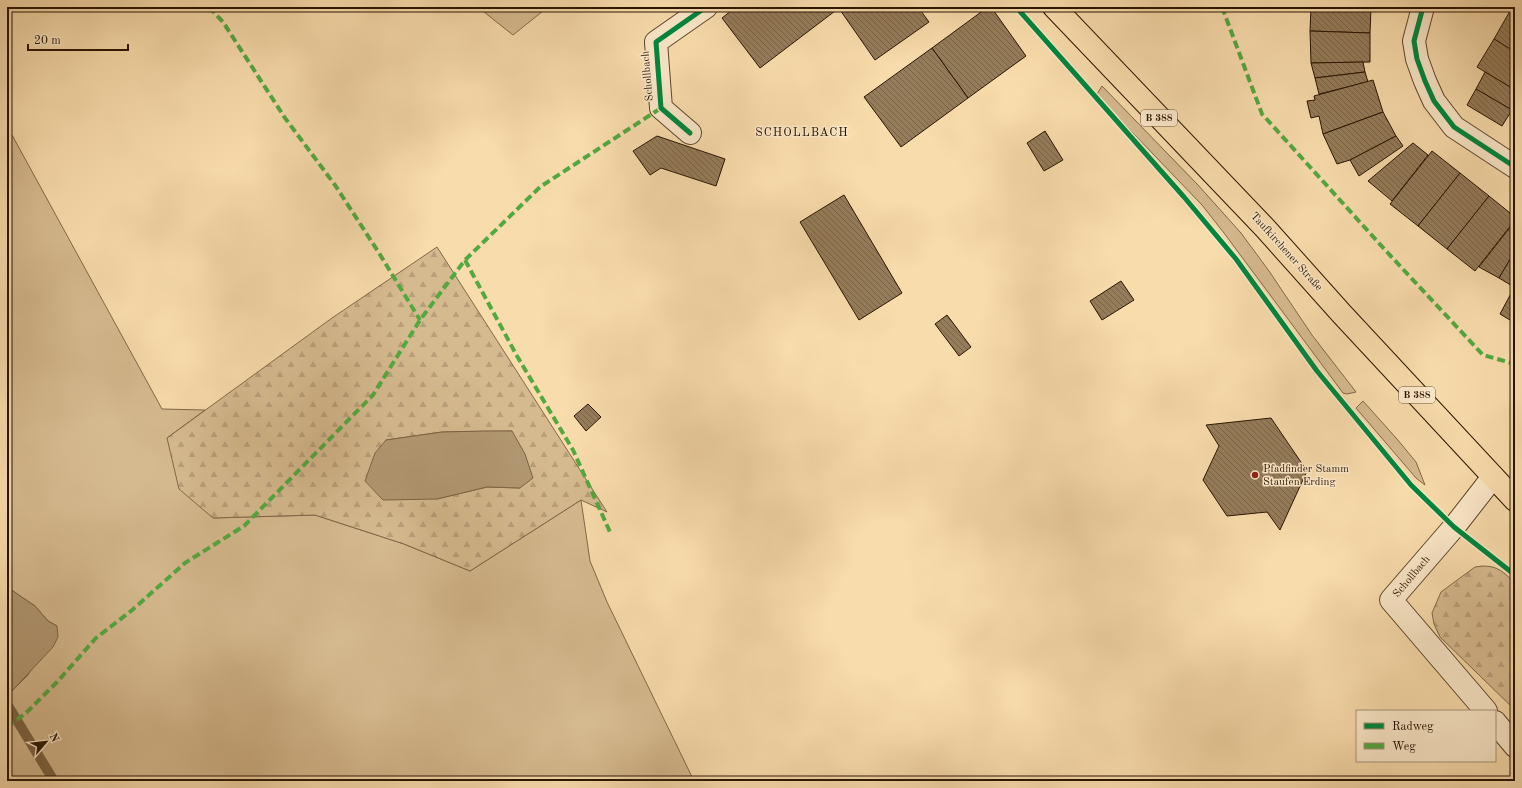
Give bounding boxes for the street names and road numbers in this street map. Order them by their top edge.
street label: Schollbach [640,50,656,102]
road number: B 388 [1141,110,1177,126]
street label: Taufkirchener Straße [1248,211,1324,293]
road number: B 388 [1399,387,1435,403]
street label: Schollbach [1391,554,1433,600]

